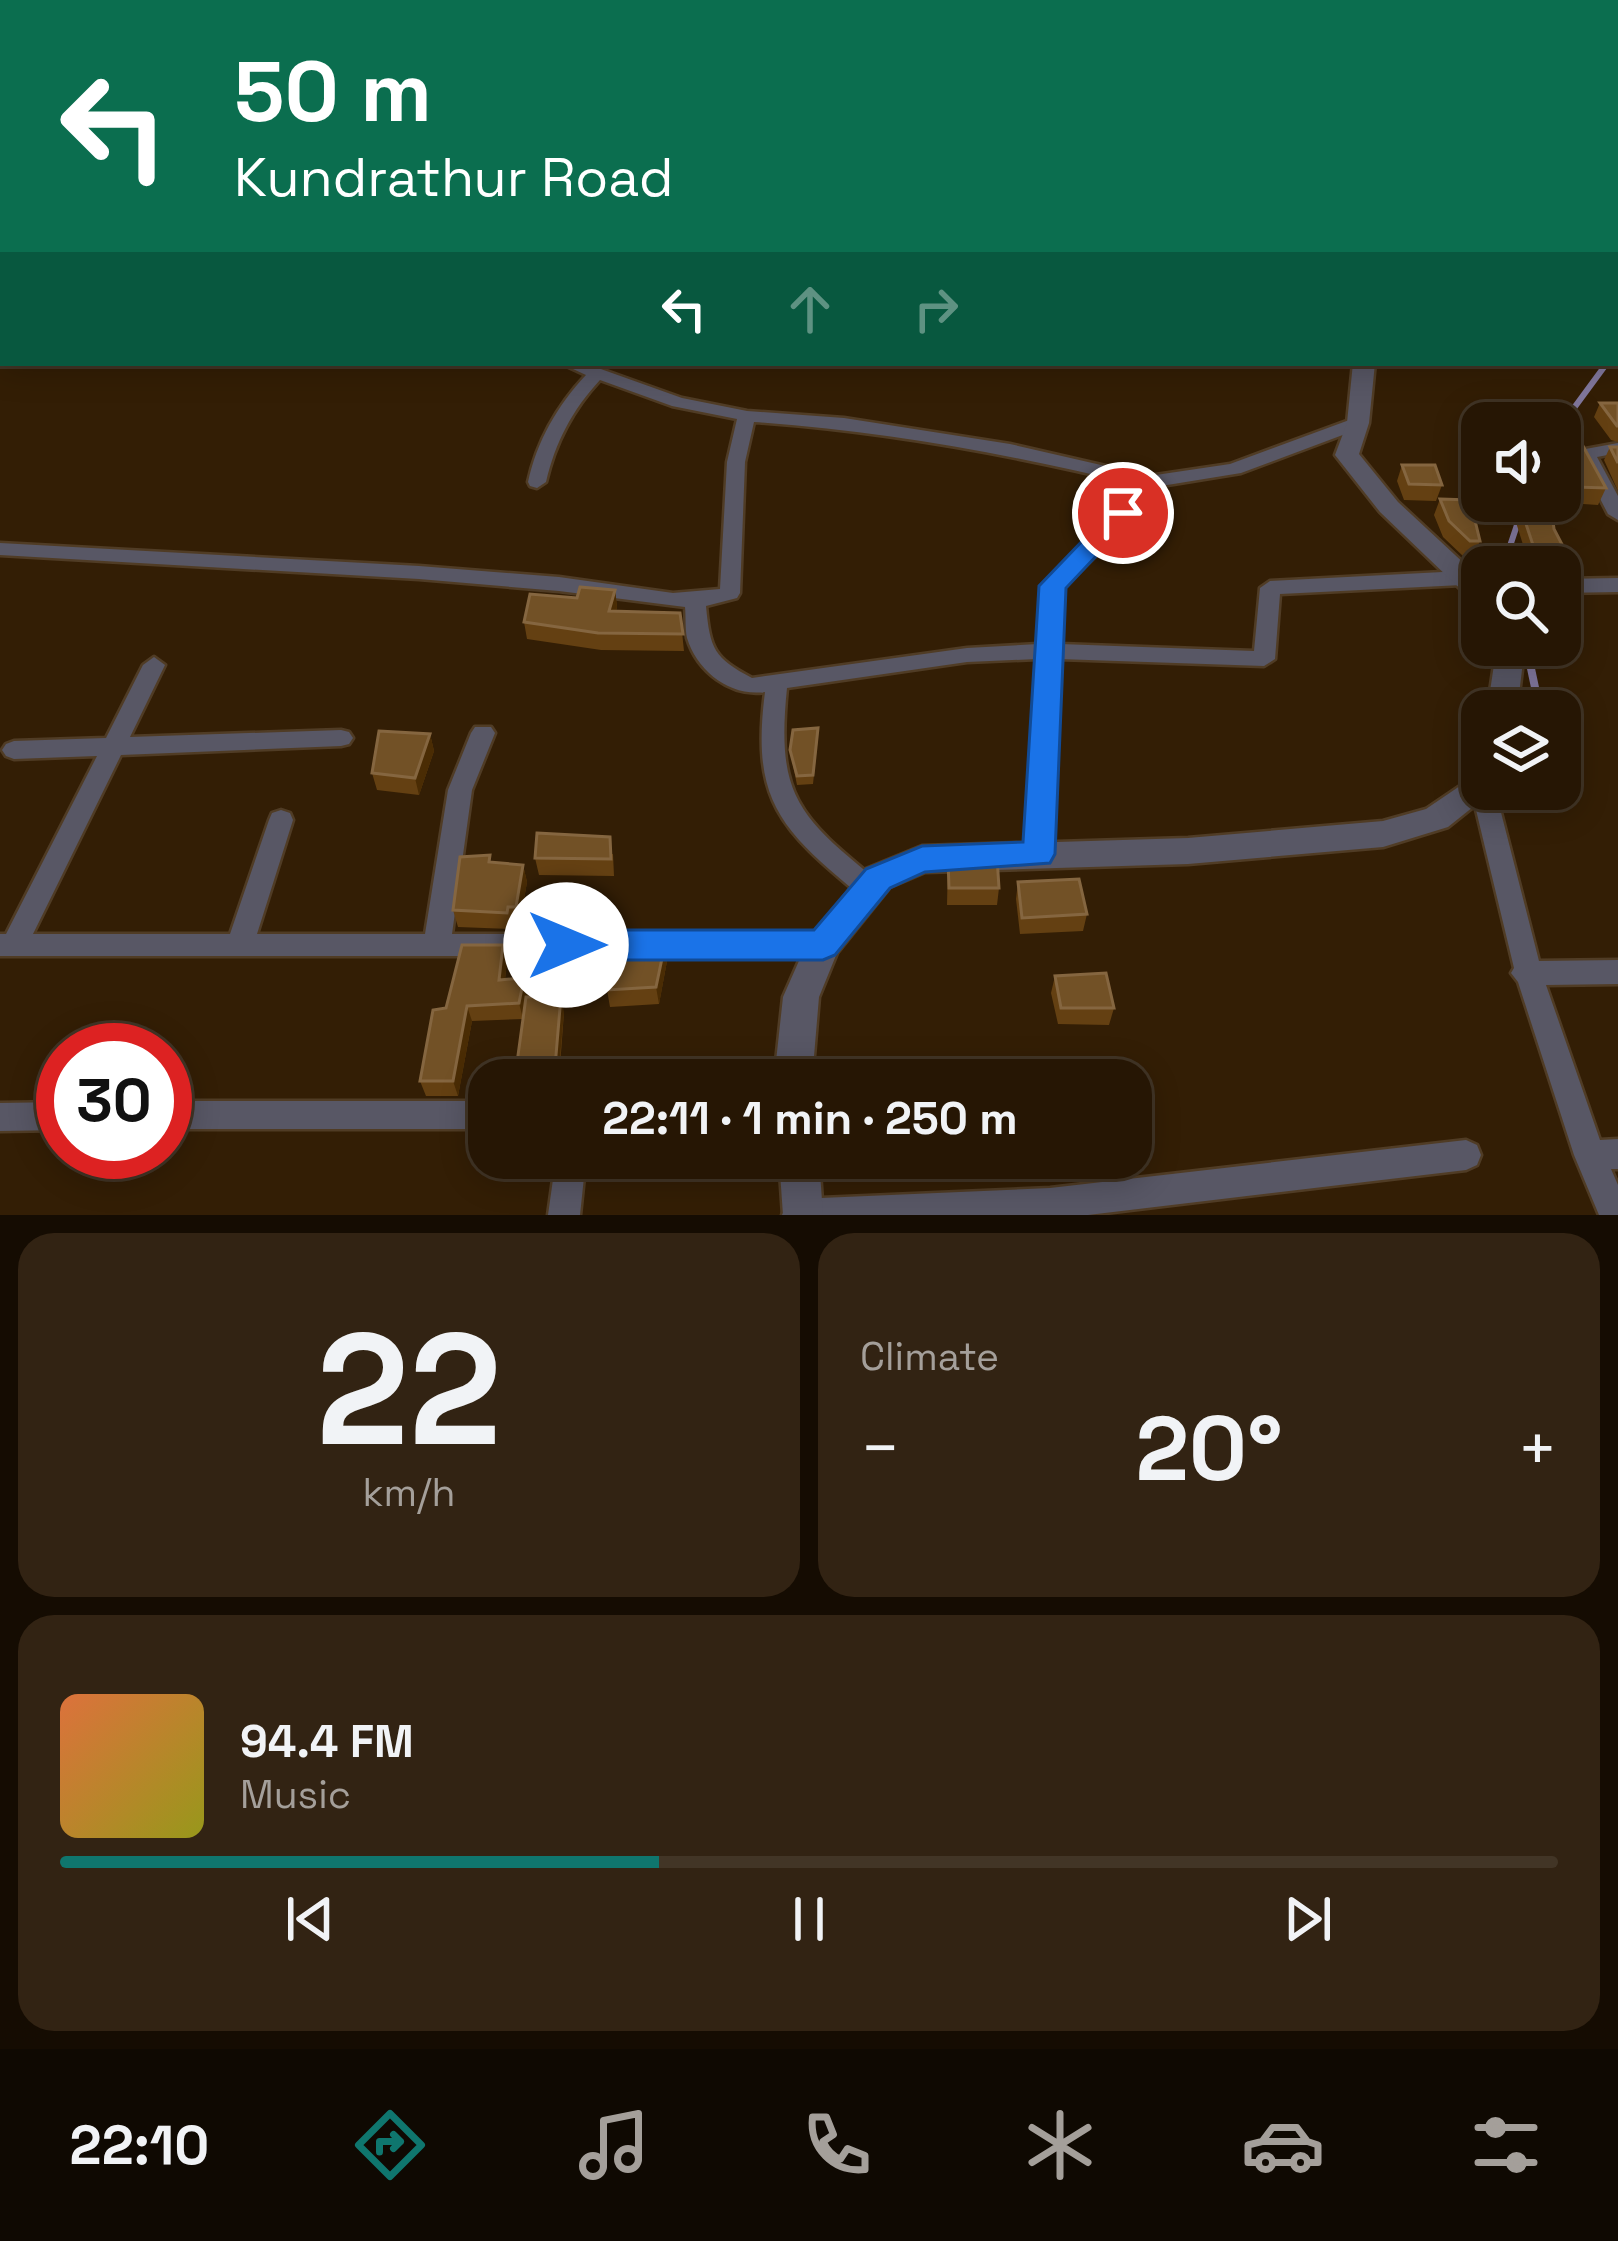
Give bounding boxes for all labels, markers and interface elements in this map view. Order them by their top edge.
text: 50 m [234,38,432,146]
icon: left [36,48,192,204]
text: Kundrathur Road [234,143,673,212]
icon: left [651,276,717,342]
icon: ahead [777,276,843,342]
icon: right [903,276,969,342]
map controls [1461,402,1581,810]
button: sound [1461,402,1581,522]
pin [1072,462,1174,564]
icon: arrive [1090,480,1156,546]
button: search [1461,546,1581,666]
button: layers [1461,690,1581,810]
position arrow [503,882,629,1008]
speed limit sign: 30 [36,1023,192,1179]
text: 22:11 · 1 min · 250 m [602,1090,1018,1147]
text: 22 [316,1290,502,1490]
text: Climate [860,1332,999,1381]
text: 20° [1135,1391,1283,1506]
text: − [860,1406,901,1490]
text: + [1517,1406,1558,1490]
text: km/h [363,1468,455,1517]
text: 94.4 FM [240,1713,414,1770]
text: Music [240,1770,351,1819]
icon: previous [277,1886,343,1952]
icon: pause [776,1886,842,1952]
icon: next [1275,1886,1341,1952]
icon: directions [348,2103,432,2187]
icon: music [572,2103,656,2187]
icon: phone [795,2103,879,2187]
icon: climate [1018,2103,1102,2187]
icon: car [1241,2103,1325,2187]
icon: filters [1464,2103,1548,2187]
text: 22:10 [70,2111,209,2180]

